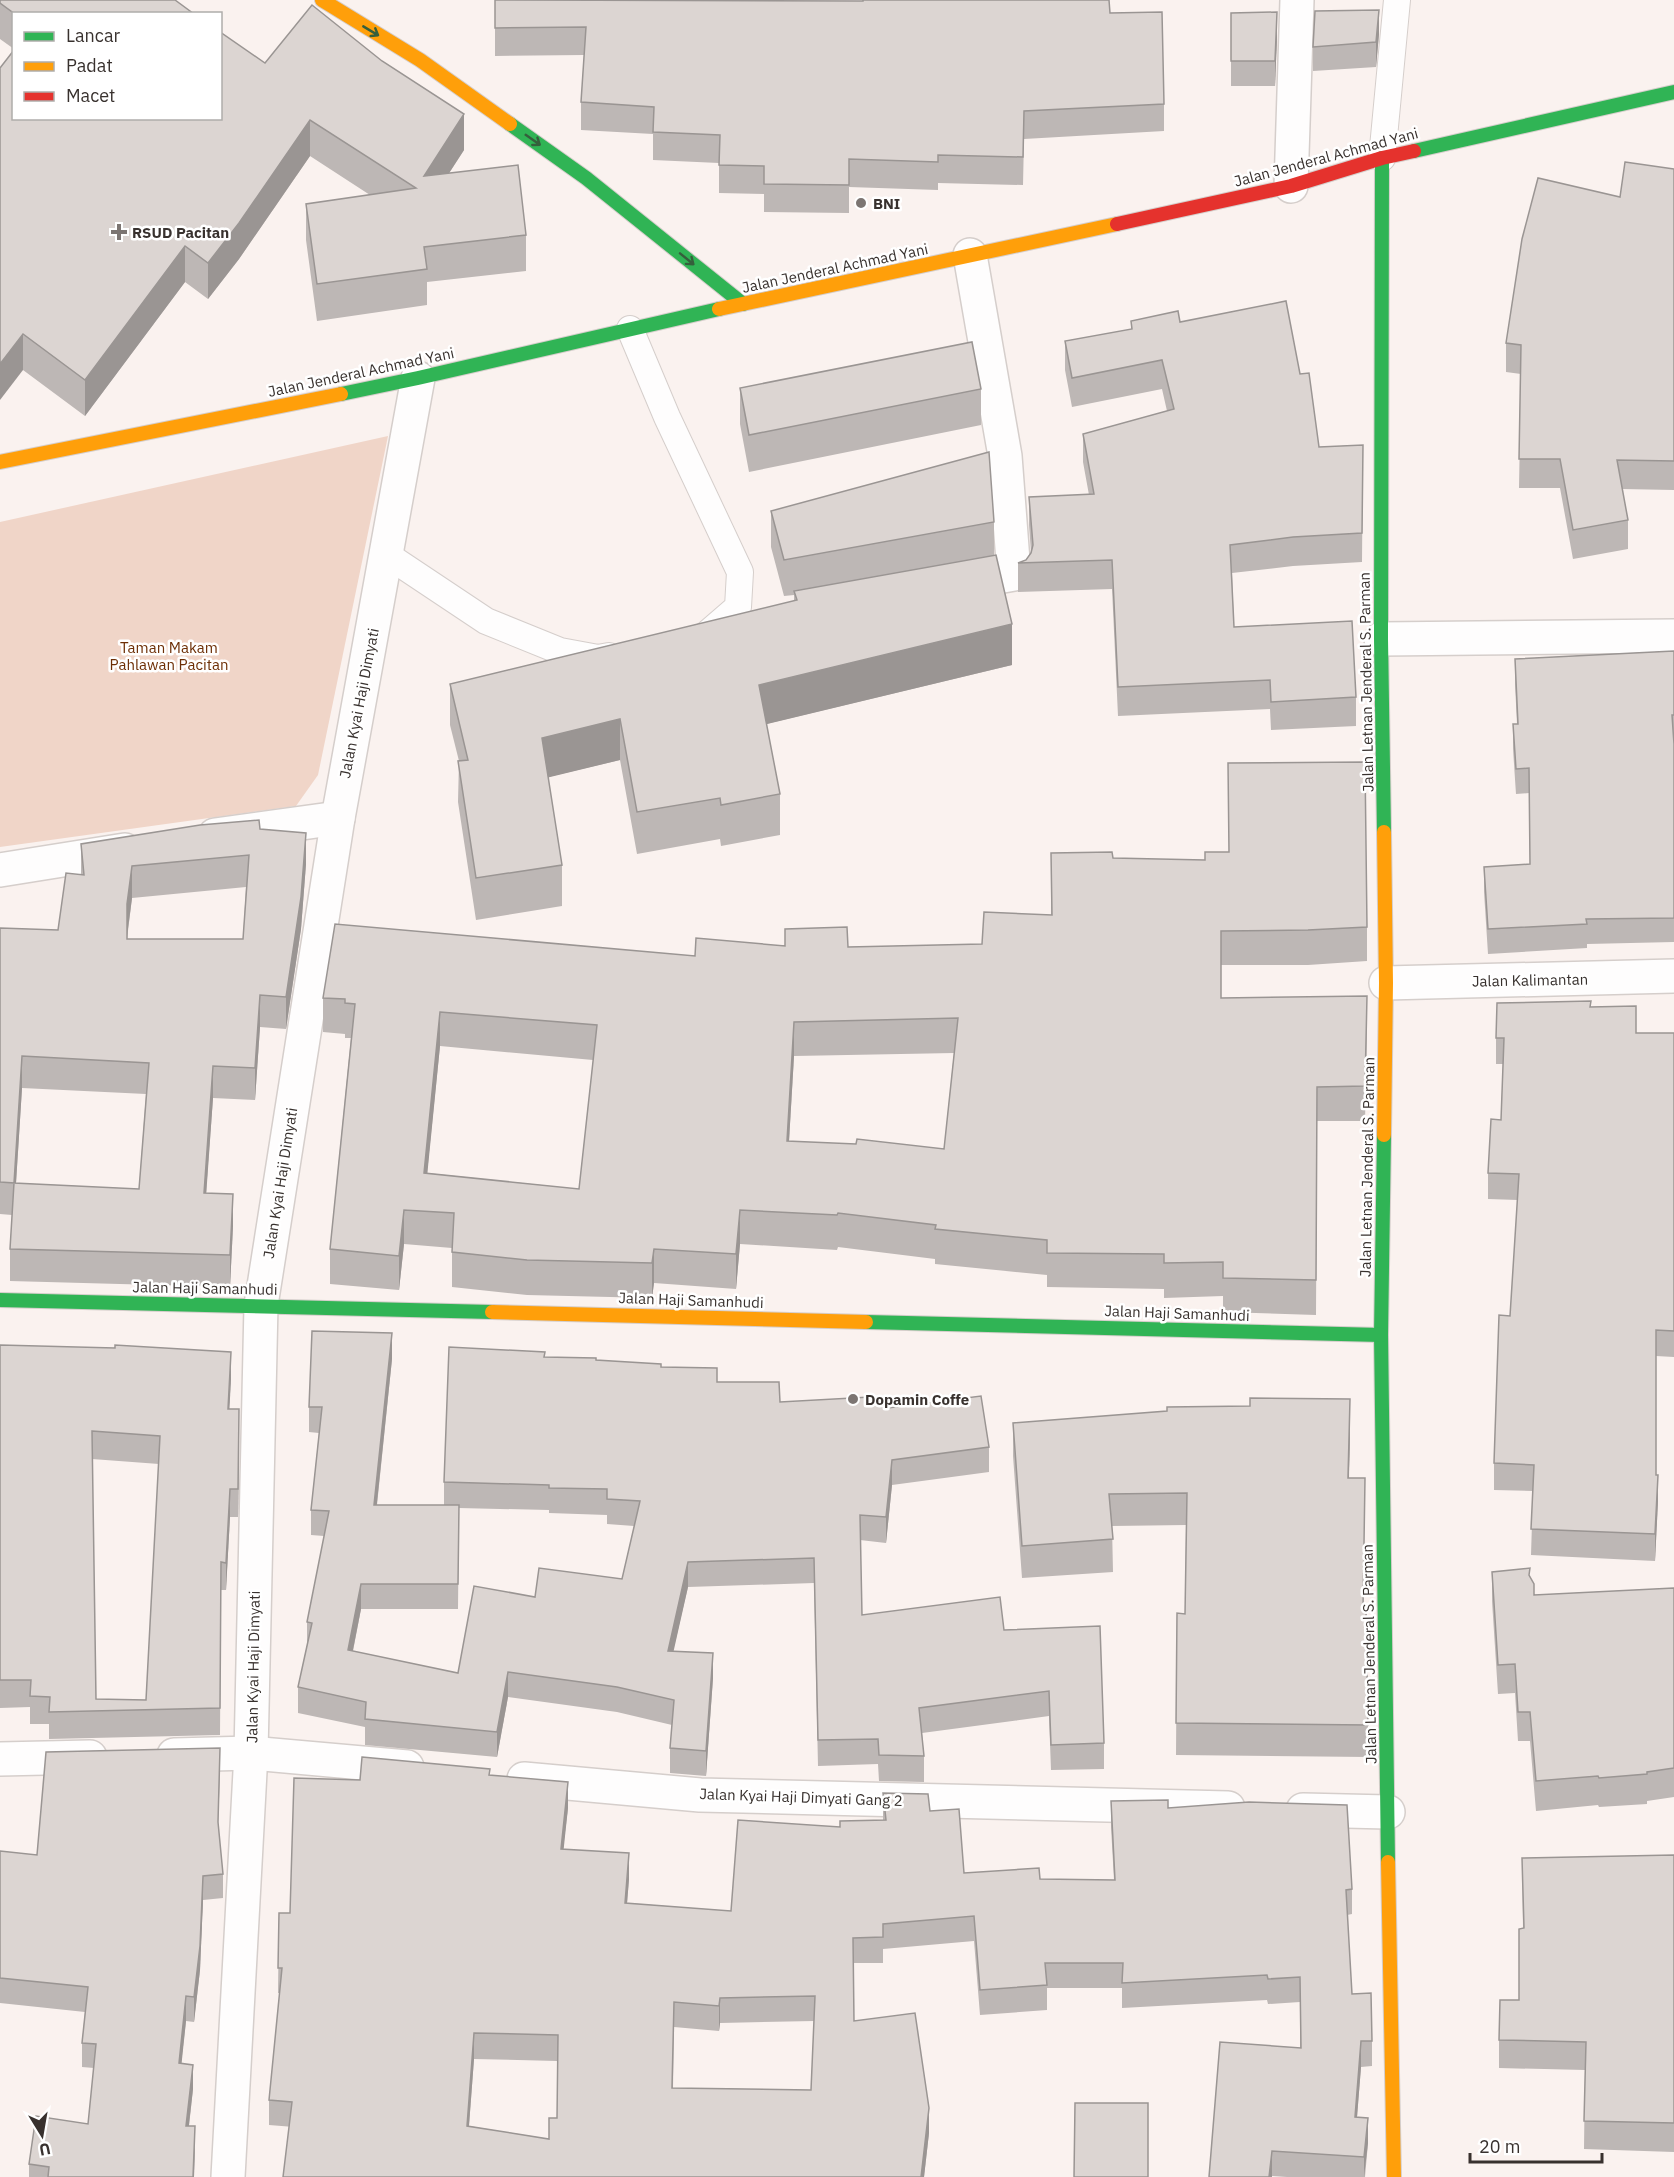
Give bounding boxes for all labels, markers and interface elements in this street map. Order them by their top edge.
legend [12,12,222,120]
text: Lancar [66,24,121,47]
one-way arrow [362,25,379,37]
text: Padat [66,54,113,77]
text: Macet [66,84,115,107]
street label: Jalan Jenderal Achmad Yani [1232,123,1420,191]
one-way arrow [524,134,540,146]
place label: BNI [873,194,900,213]
marker: BNI [854,196,868,210]
marker: RSUD Pacitan [110,223,128,241]
place label: RSUD Pacitan [132,223,229,242]
street label: Jalan Jenderal Achmad Yani [740,239,930,297]
one-way arrow [679,253,695,266]
street label: Jalan Jenderal Achmad Yani [266,343,456,401]
street label: Jalan Letnan Jenderal S. Parman [1355,572,1377,792]
street label: Jalan Kyai Haji Dimyati [335,626,383,780]
park label: Taman Makam Pahlawan Pacitan [109,638,229,674]
street label: Jalan Kalimantan [1472,969,1588,991]
street label: Jalan Letnan Jenderal S. Parman [1356,1057,1378,1277]
street label: Jalan Kyai Haji Dimyati [259,1106,301,1260]
street label: Jalan Haji Samanhudi [132,1277,278,1299]
street label: Jalan Haji Samanhudi [618,1288,764,1312]
street label: Jalan Haji Samanhudi [1104,1301,1250,1325]
place label: Dopamin Coffe [865,1390,969,1409]
marker: Dopamin Coffe [846,1392,860,1406]
street label: Jalan Letnan Jenderal S. Parman [1358,1544,1380,1764]
street label: Jalan Kyai Haji Dimyati [242,1591,264,1743]
street label: Jalan Kyai Haji Dimyati Gang 2 [699,1784,903,1810]
north arrow [12,2105,72,2165]
scale bar [1470,2126,1602,2164]
text: 20 m [1479,2135,1521,2158]
text: U [38,2139,52,2161]

